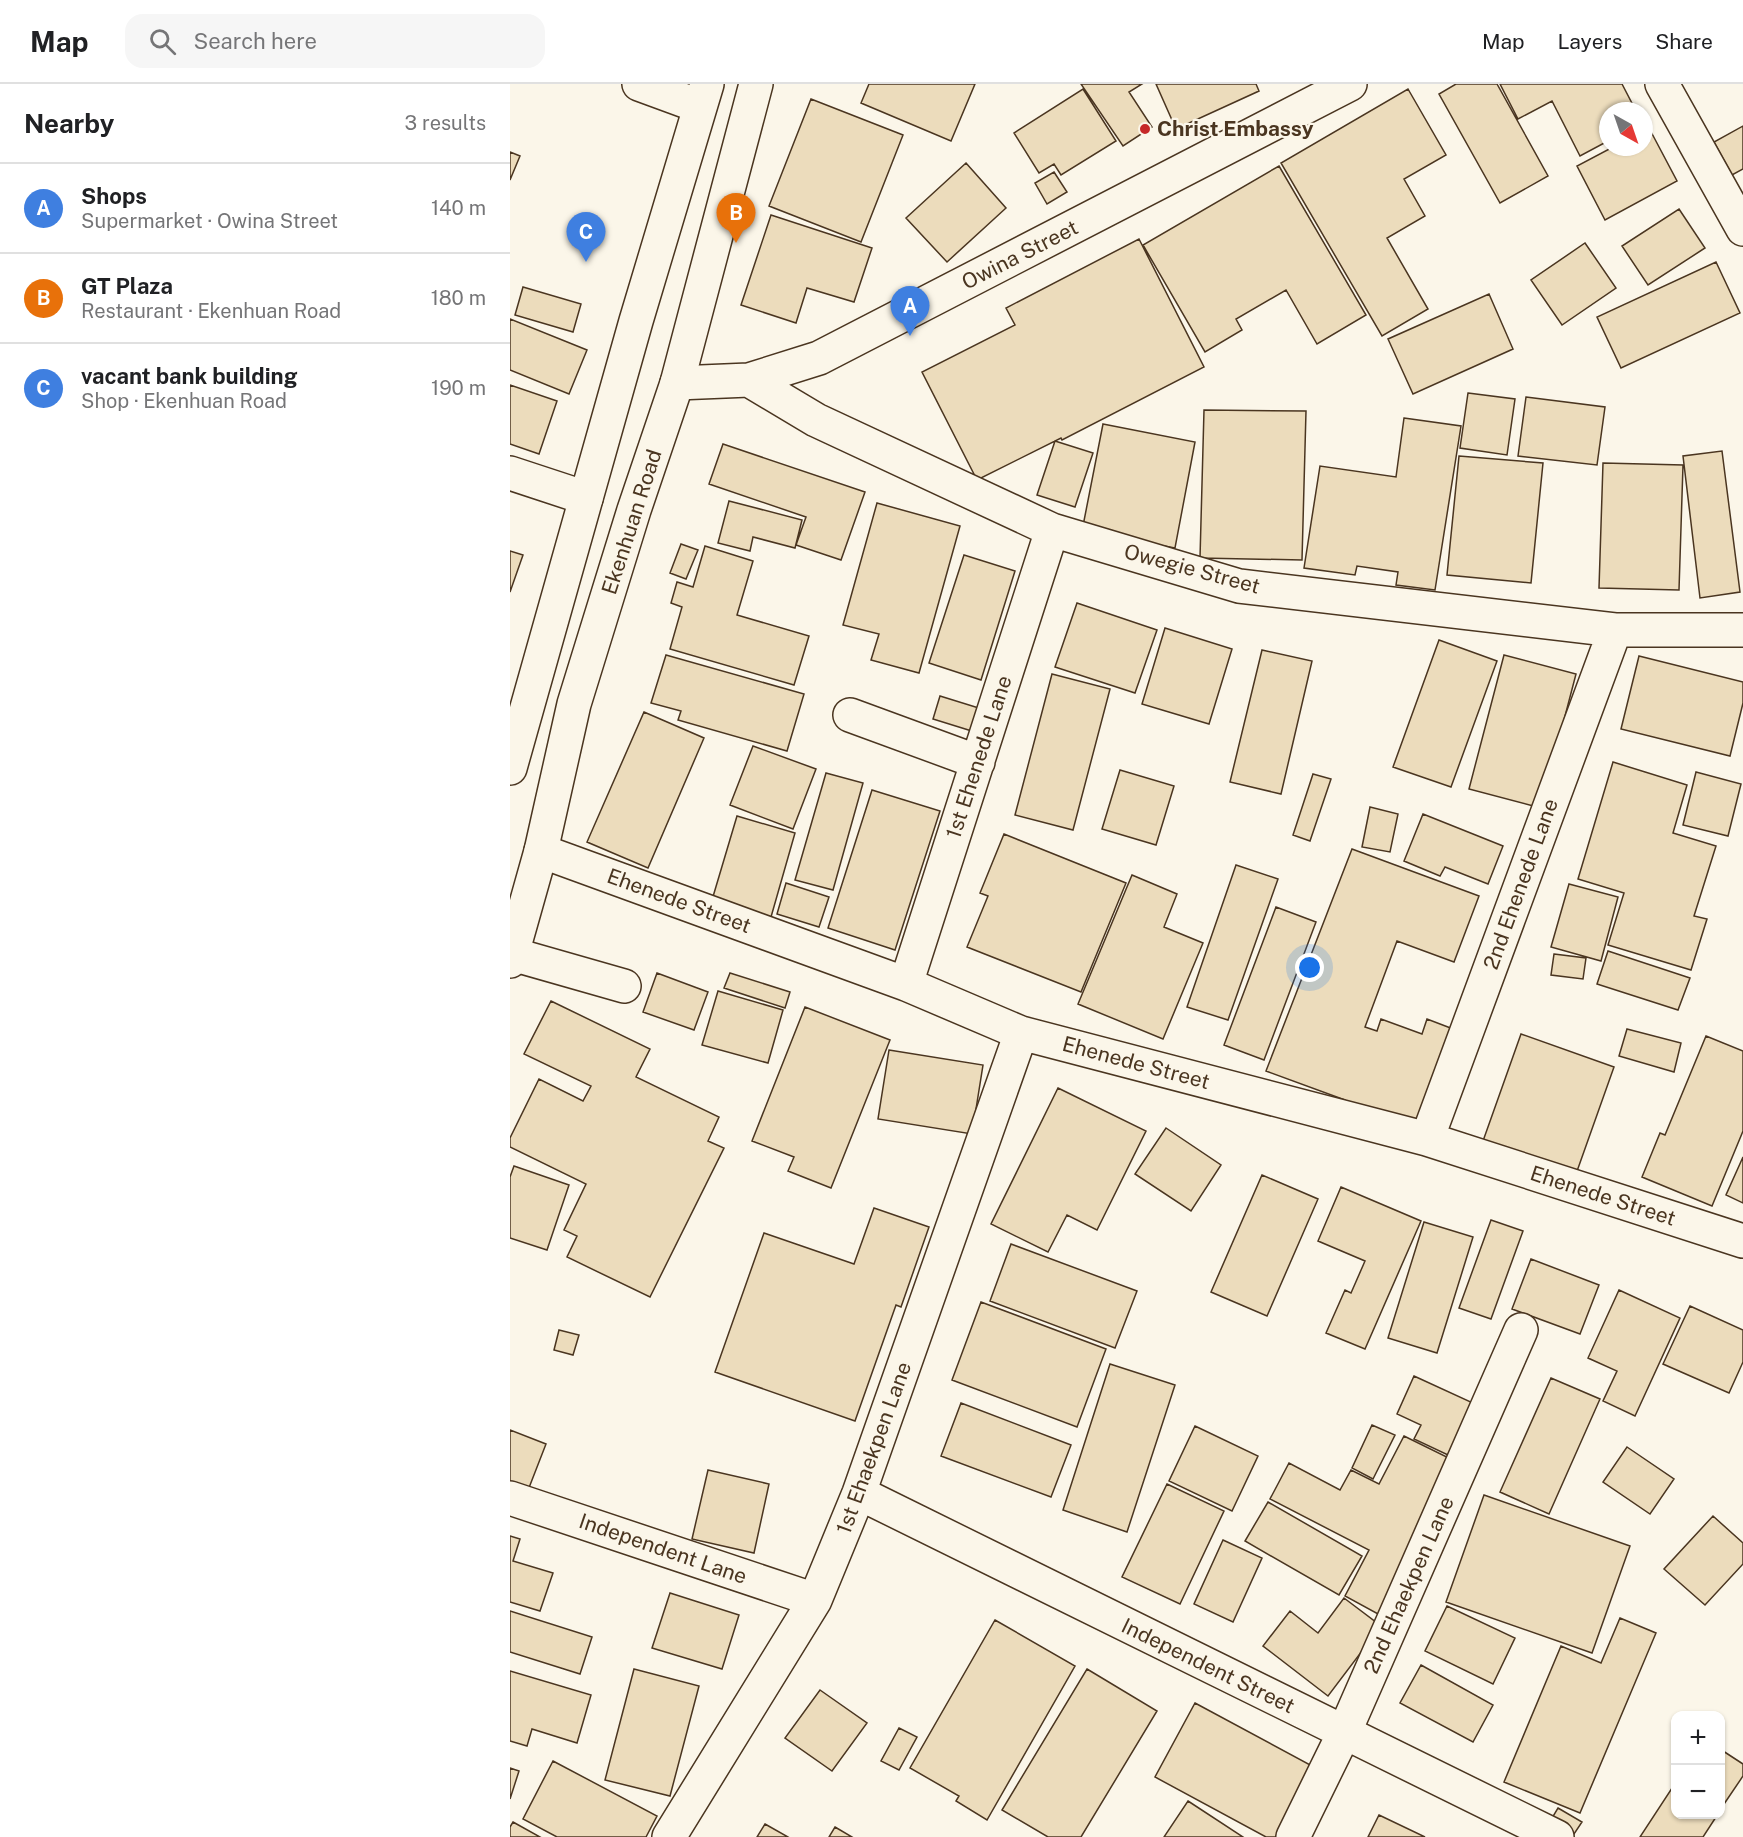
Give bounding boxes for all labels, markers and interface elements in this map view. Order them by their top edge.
search box [125,14,545,68]
text: Map [30,25,89,58]
icon: search [146,25,179,58]
text: Search here [194,28,317,54]
text: Map [1482,29,1525,54]
text: Layers [1558,29,1622,54]
text: Share [1655,29,1713,54]
north arrow [1599,102,1653,156]
text: Nearby [24,108,114,139]
text: 3 results [405,111,486,135]
place label: Christ Embassy [1157,116,1314,141]
marker: Christ Embassy [1138,122,1152,136]
text: Shops [81,183,147,209]
pin: B [716,194,756,243]
text: A [36,196,51,220]
text: 140 m [431,196,486,220]
text: Supermarket · Owina Street [81,209,338,233]
pin: C [566,212,606,262]
street label: Owina Street [957,215,1082,295]
text: GT Plaza [81,273,173,299]
text: B [37,286,50,310]
text: 180 m [431,286,486,310]
pin: A [890,286,930,336]
text: Restaurant · Ekenhuan Road [81,299,341,323]
text: vacant bank building [81,363,298,389]
text: C [36,376,51,400]
text: 190 m [431,376,486,400]
text: Shop · Ekenhuan Road [81,389,287,413]
street label: Ekenhuan Road [596,446,667,597]
street label: Owegie Street [1121,538,1263,599]
street label: 1st Ehenede Lane [940,672,1017,841]
street label: 2nd Ehenede Lane [1478,795,1563,973]
street label: Ehenede Street [604,863,755,938]
your location [1295,953,1324,982]
street label: Ehenede Street [1060,1031,1213,1094]
street label: Ehenede Street [1527,1160,1679,1231]
street label: 1st Ehaekpen Lane [831,1358,916,1537]
street label: 2nd Ehaekpen Lane [1358,1492,1459,1677]
street label: Independent Lane [576,1508,750,1589]
street label: Independent Street [1117,1613,1299,1718]
map controls [1671,1711,1725,1819]
button: + [1671,1711,1725,1765]
button: − [1671,1765,1725,1819]

